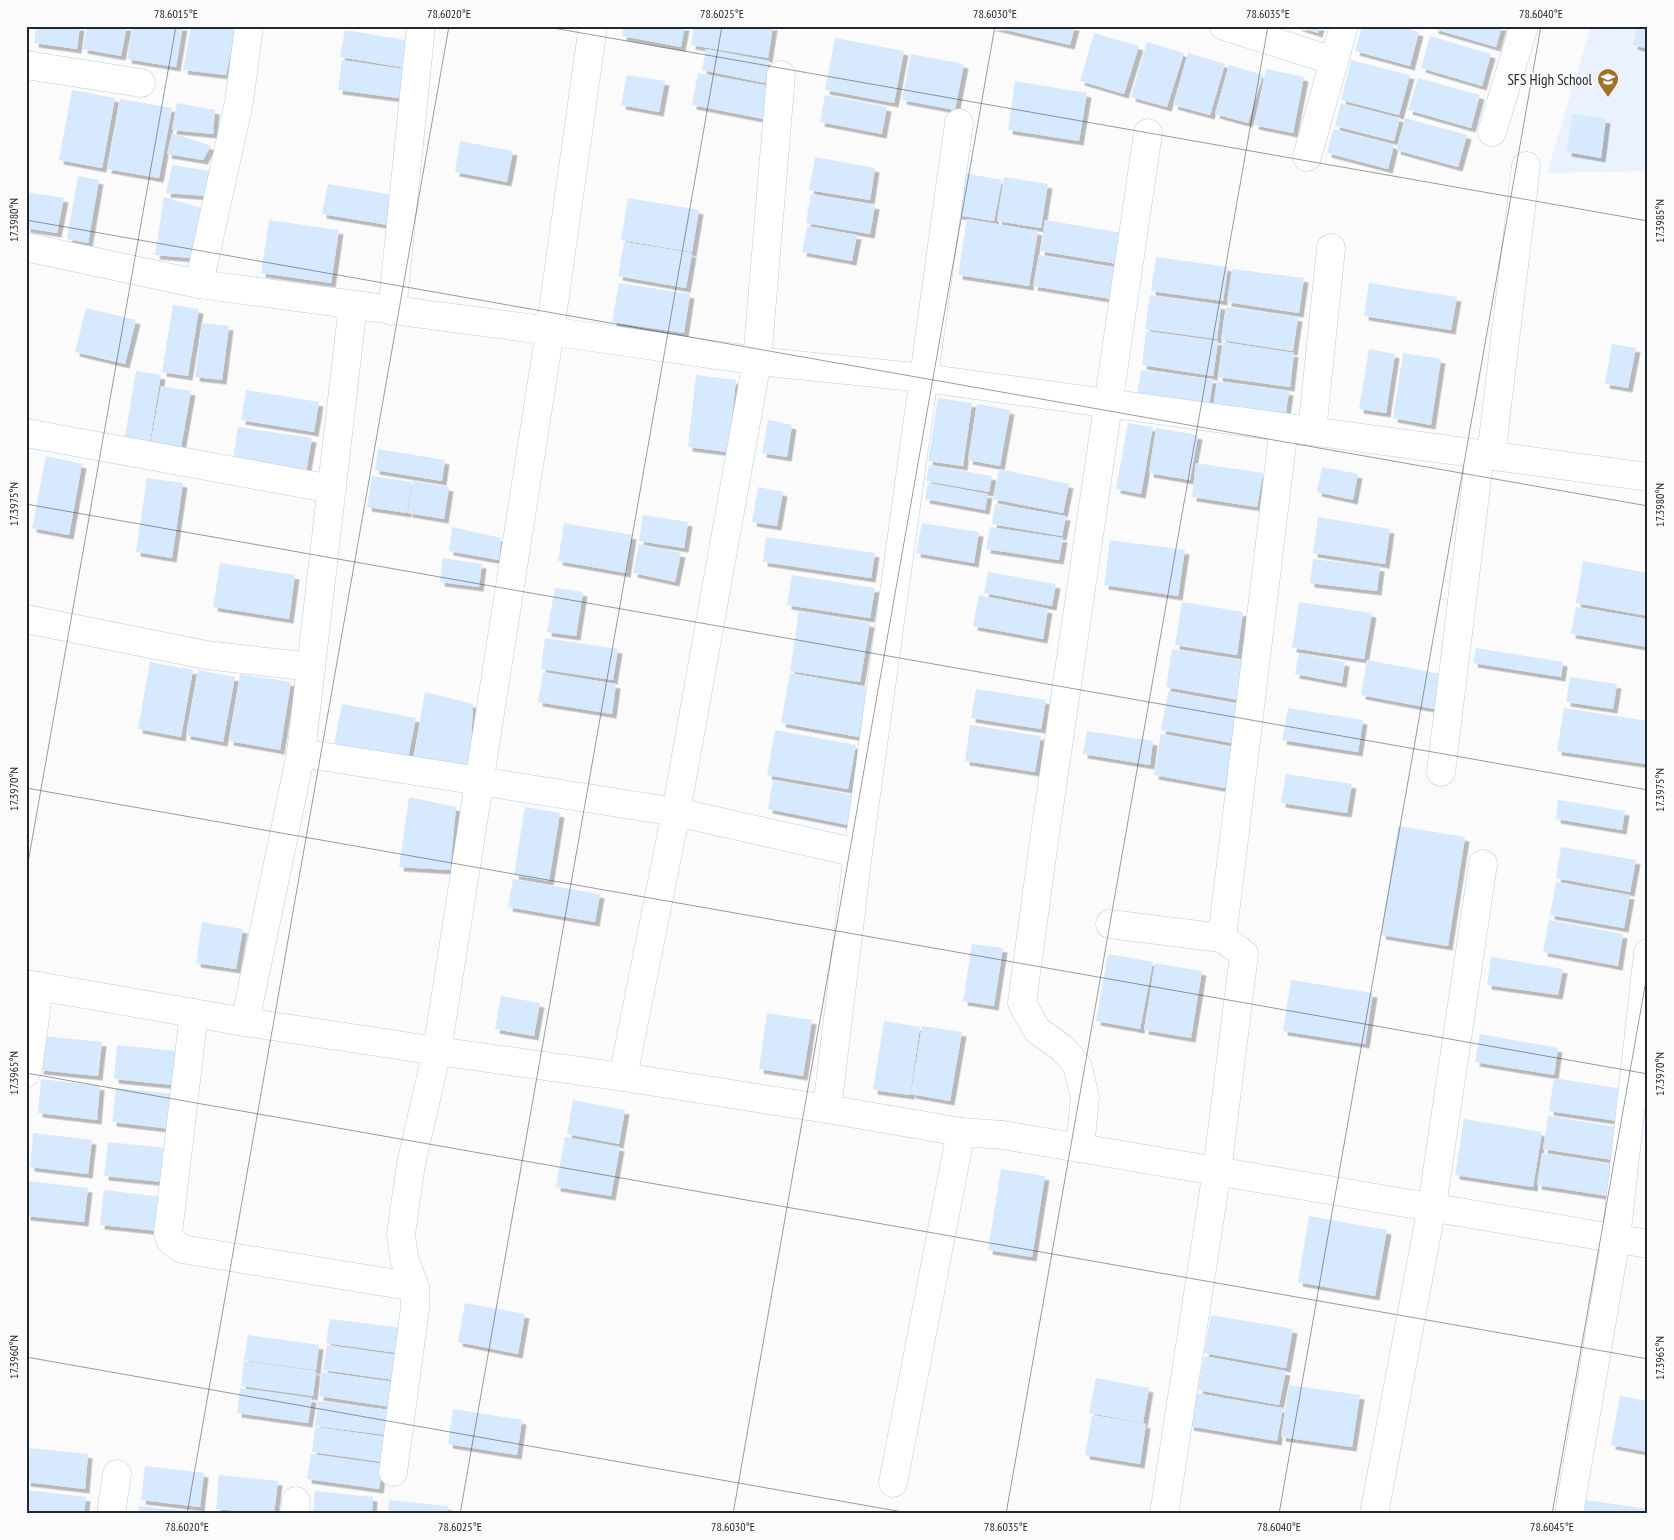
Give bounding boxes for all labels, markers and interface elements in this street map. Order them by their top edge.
text: 78.6015°E [154,6,198,21]
text: 78.6020°E [427,6,471,21]
text: 78.6025°E [700,6,744,21]
text: 78.6030°E [973,6,1017,21]
text: 78.6035°E [1246,6,1290,21]
text: 78.6040°E [1519,6,1563,21]
school or university icon: SFS High School [1596,67,1620,98]
place label: SFS High School [1507,70,1592,89]
text: 17.3980°N [6,198,21,242]
text: 17.3985°N [1652,199,1667,243]
text: 17.3975°N [6,482,21,526]
text: 17.3980°N [1652,483,1667,527]
text: 17.3970°N [6,767,21,811]
text: 17.3975°N [1652,768,1667,812]
text: 17.3965°N [6,1051,21,1095]
text: 17.3970°N [1652,1052,1667,1096]
text: 17.3960°N [6,1335,21,1379]
text: 17.3965°N [1652,1336,1667,1380]
text: 78.6020°E [165,1519,209,1534]
text: 78.6025°E [438,1519,482,1534]
text: 78.6030°E [711,1519,755,1534]
text: 78.6035°E [984,1519,1028,1534]
text: 78.6040°E [1257,1519,1301,1534]
text: 78.6045°E [1530,1519,1574,1534]

